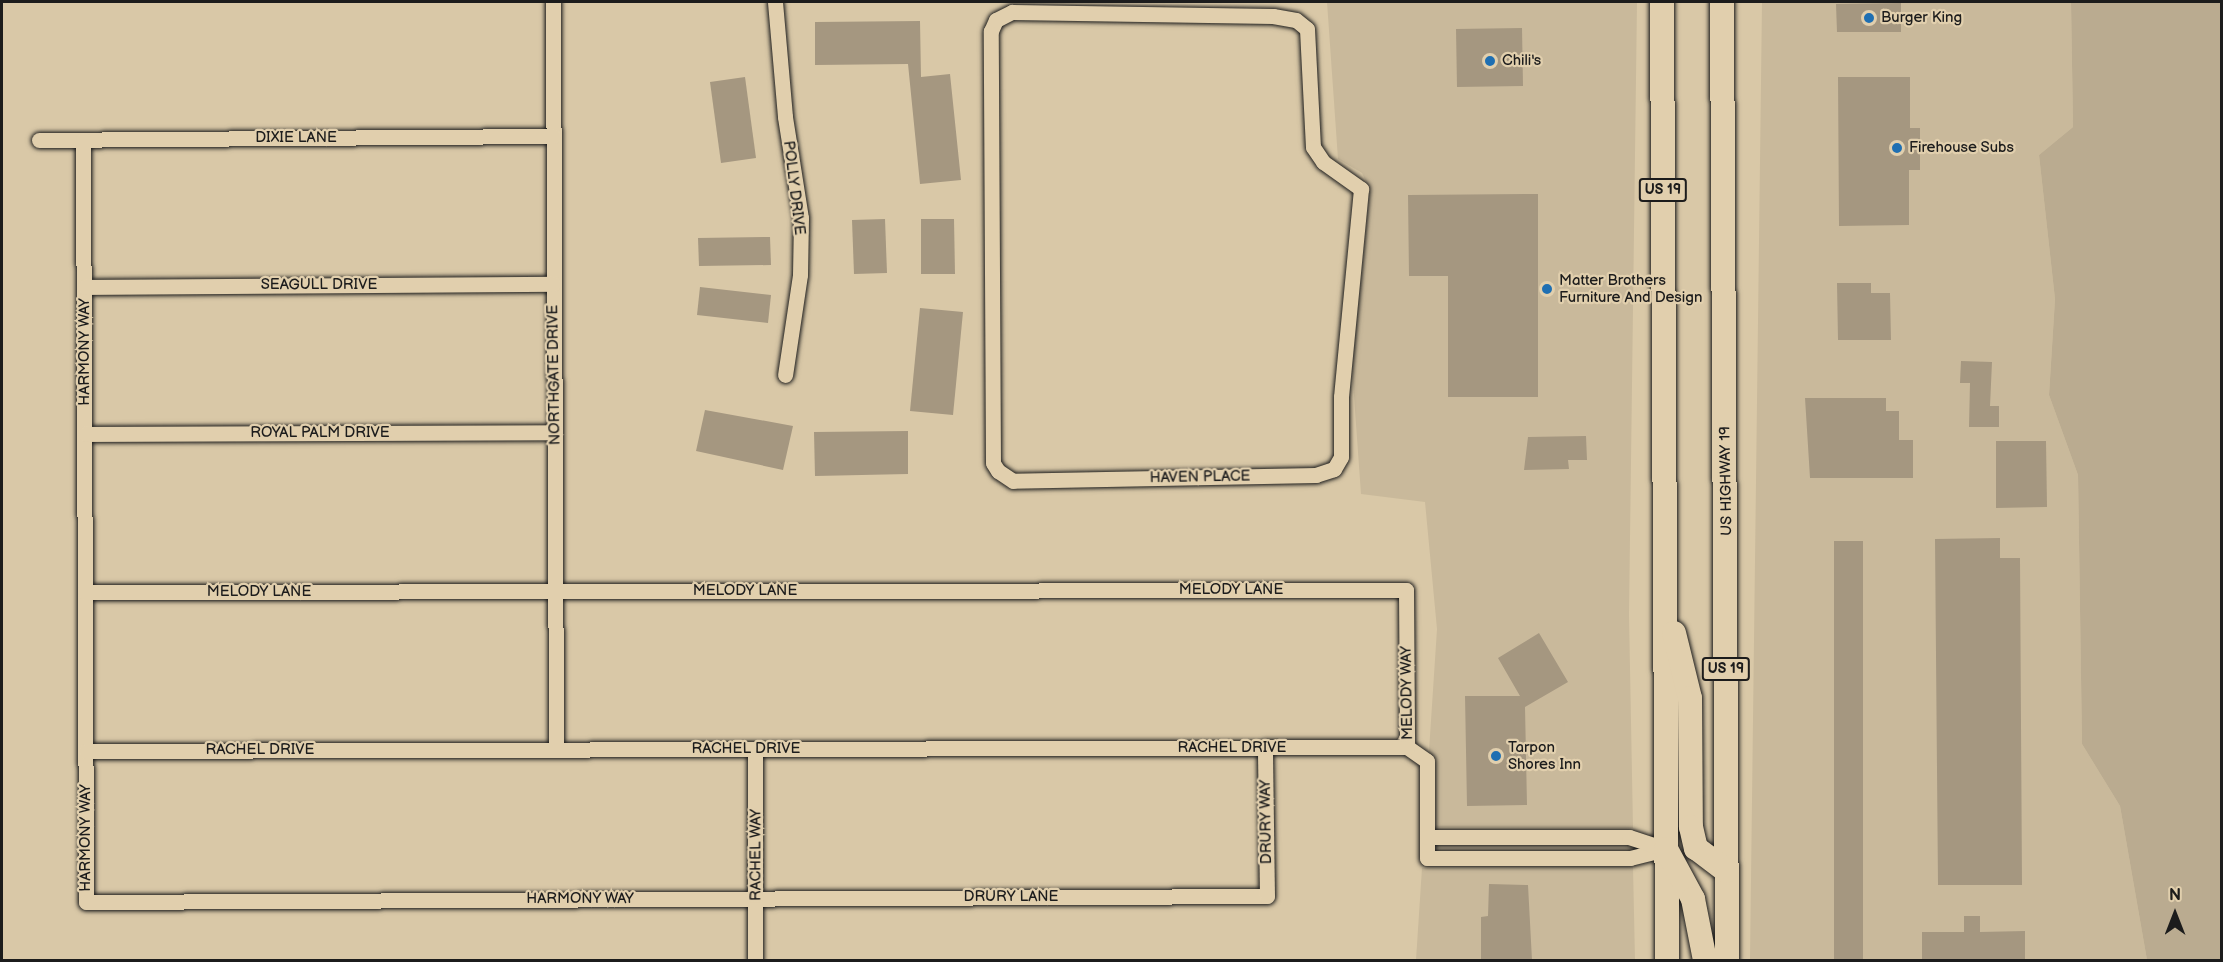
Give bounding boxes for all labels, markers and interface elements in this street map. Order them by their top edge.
place label: Burger King [1881,9,1962,27]
marker: Burger King [1862,11,1876,25]
place label: Chili's [1502,52,1541,70]
marker: Chili's [1483,54,1497,68]
street label: DIXIE LANE [255,129,337,147]
place label: Firehouse Subs [1909,139,2014,157]
street label: POLLY DRIVE [779,140,809,236]
marker: Firehouse Subs [1890,141,1904,155]
road number: US 19 [1638,179,1688,201]
place label: Matter Brothers Furniture And Design [1559,271,1702,306]
street label: SEAGULL DRIVE [261,276,377,294]
marker: Matter Brothers Furniture And Design [1540,282,1554,296]
street label: HARMONY WAY [76,298,94,406]
street label: NORTHGATE DRIVE [544,305,564,445]
street label: ROYAL PALM DRIVE [250,424,390,442]
street label: US HIGHWAY 19 [1716,426,1736,536]
street label: HAVEN PLACE [1150,467,1250,487]
street label: MELODY LANE [1179,581,1283,599]
street label: MELODY LANE [693,582,797,600]
street label: MELODY LANE [207,583,311,601]
street label: MELODY WAY [1397,646,1417,740]
road number: US 19 [1700,658,1752,680]
place label: Tarpon Shores Inn [1508,738,1581,773]
street label: RACHEL DRIVE [1177,739,1287,757]
street label: RACHEL DRIVE [691,740,801,758]
street label: RACHEL DRIVE [205,741,315,759]
marker: Tarpon Shores Inn [1489,749,1503,763]
street label: DRURY WAY [1256,779,1276,865]
street label: HARMONY WAY [77,784,95,892]
street label: RACHEL WAY [747,809,765,901]
north arrow [2145,884,2205,944]
text: N [2169,886,2181,905]
street label: DRURY LANE [963,888,1059,906]
street label: HARMONY WAY [526,890,634,908]

